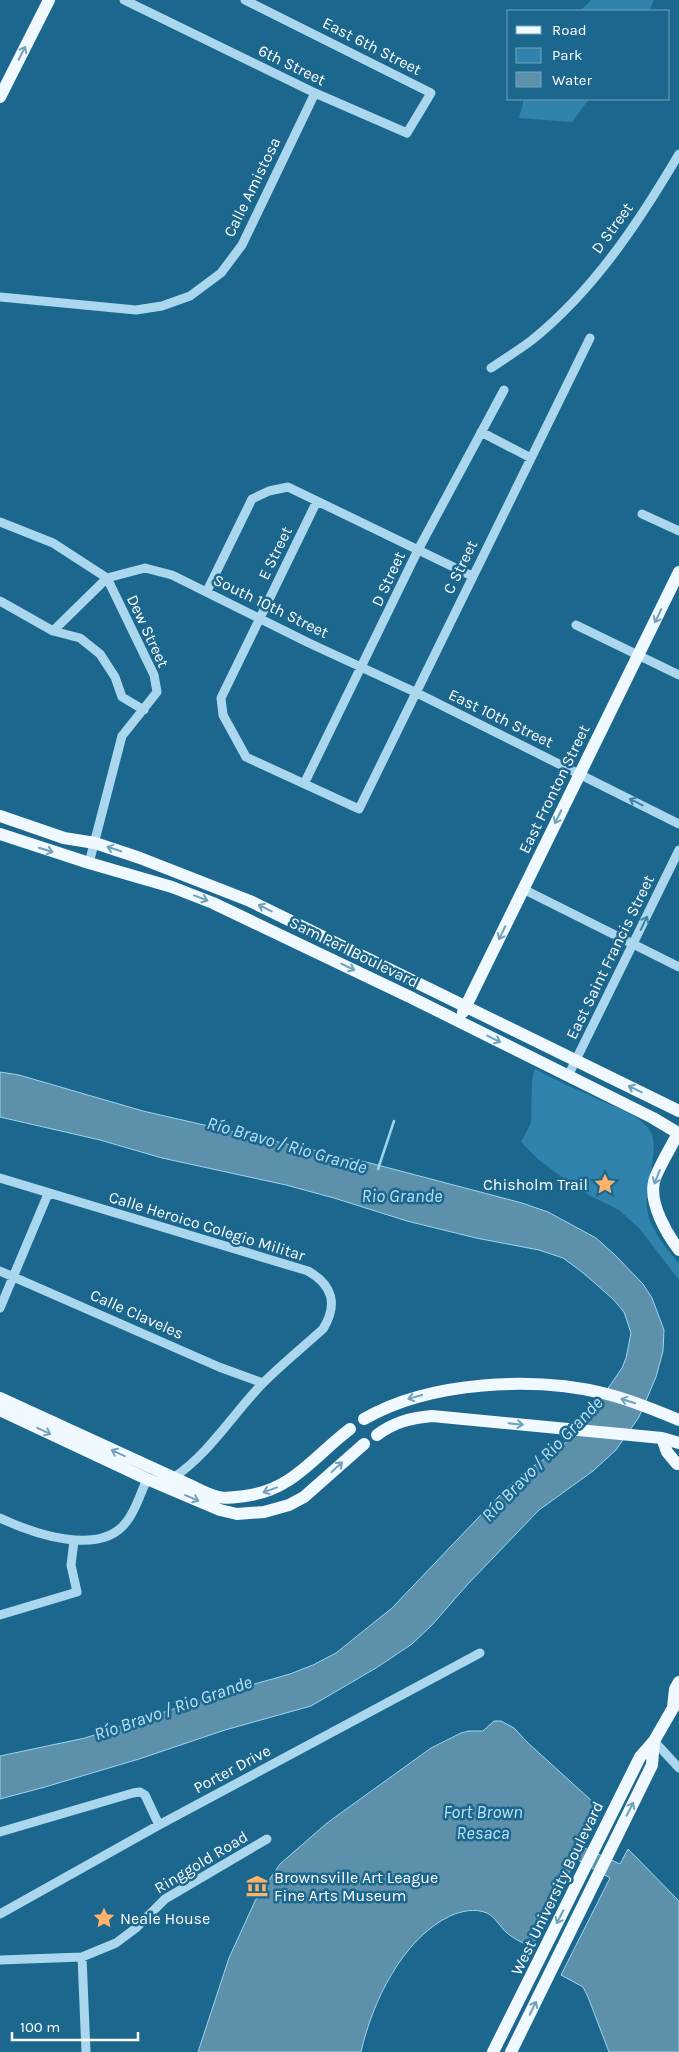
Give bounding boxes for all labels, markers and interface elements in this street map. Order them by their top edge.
legend [507,10,669,100]
street label: East 6th Street [319,13,425,79]
text: Road [552,21,587,39]
street label: 6th Street [255,41,329,89]
one-way arrow [18,46,27,61]
text: Park [552,46,582,64]
text: Water [552,71,593,89]
street label: Calle Amistosa [220,134,284,240]
street label: D Street [587,199,637,257]
street label: E Street [254,523,296,583]
street label: C Street [439,537,481,597]
street label: D Street [367,549,409,609]
street label: South 10th Street [210,570,332,642]
street label: Dew Street [123,592,173,670]
one-way arrow [653,608,662,623]
street label: East 10th Street [446,684,556,752]
street label: East Fronton Street [515,722,593,856]
one-way arrow [628,797,643,807]
one-way arrow [553,809,562,824]
one-way arrow [106,844,122,854]
one-way arrow [38,845,54,855]
street label: East Saint Francis Street [562,872,658,1042]
one-way arrow [193,894,208,904]
one-way arrow [258,903,273,912]
street label: Sam Perl Boulevard [286,912,422,992]
one-way arrow [640,916,649,931]
one-way arrow [496,925,506,940]
one-way arrow [340,963,355,972]
one-way arrow [486,1035,501,1044]
one-way arrow [628,1084,643,1093]
water label: Río Bravo / Rio Grande [204,1112,370,1178]
one-way arrow [652,1169,661,1184]
place icon: Chisholm Trail [592,1171,618,1197]
place label: Chisholm Trail [483,1175,588,1194]
water label: Rio Grande [362,1185,442,1207]
street label: Calle Heroico Colegio Militar [107,1187,308,1265]
street label: Calle Claveles [87,1285,187,1343]
water label: Río Bravo / Rio Grande [477,1392,607,1526]
one-way arrow [407,1393,423,1403]
one-way arrow [620,1395,636,1405]
one-way arrow [507,1419,523,1429]
one-way arrow [36,1426,51,1436]
one-way arrow [111,1448,126,1457]
one-way arrow [331,1462,344,1473]
one-way arrow [263,1486,278,1495]
one-way arrow [184,1494,199,1504]
water label: Río Bravo / Rio Grande [91,1671,255,1745]
street label: Porter Drive [190,1741,274,1797]
street label: West University Boulevard [507,1798,607,1978]
water label: Fort Brown Resaca [443,1801,523,1844]
one-way arrow [626,1802,635,1817]
street label: Ringgold Road [151,1827,251,1897]
place label: Brownsville Art League Fine Arts Museum [274,1868,438,1905]
museum icon: Brownsville Art League Fine Arts Museum [244,1873,270,1899]
place icon: Neale House [91,1905,117,1931]
place label: Neale House [120,1909,210,1928]
one-way arrow [555,1909,564,1924]
one-way arrow [528,2001,538,2016]
scale bar [12,2010,139,2042]
text: 100 m [20,2018,60,2036]

